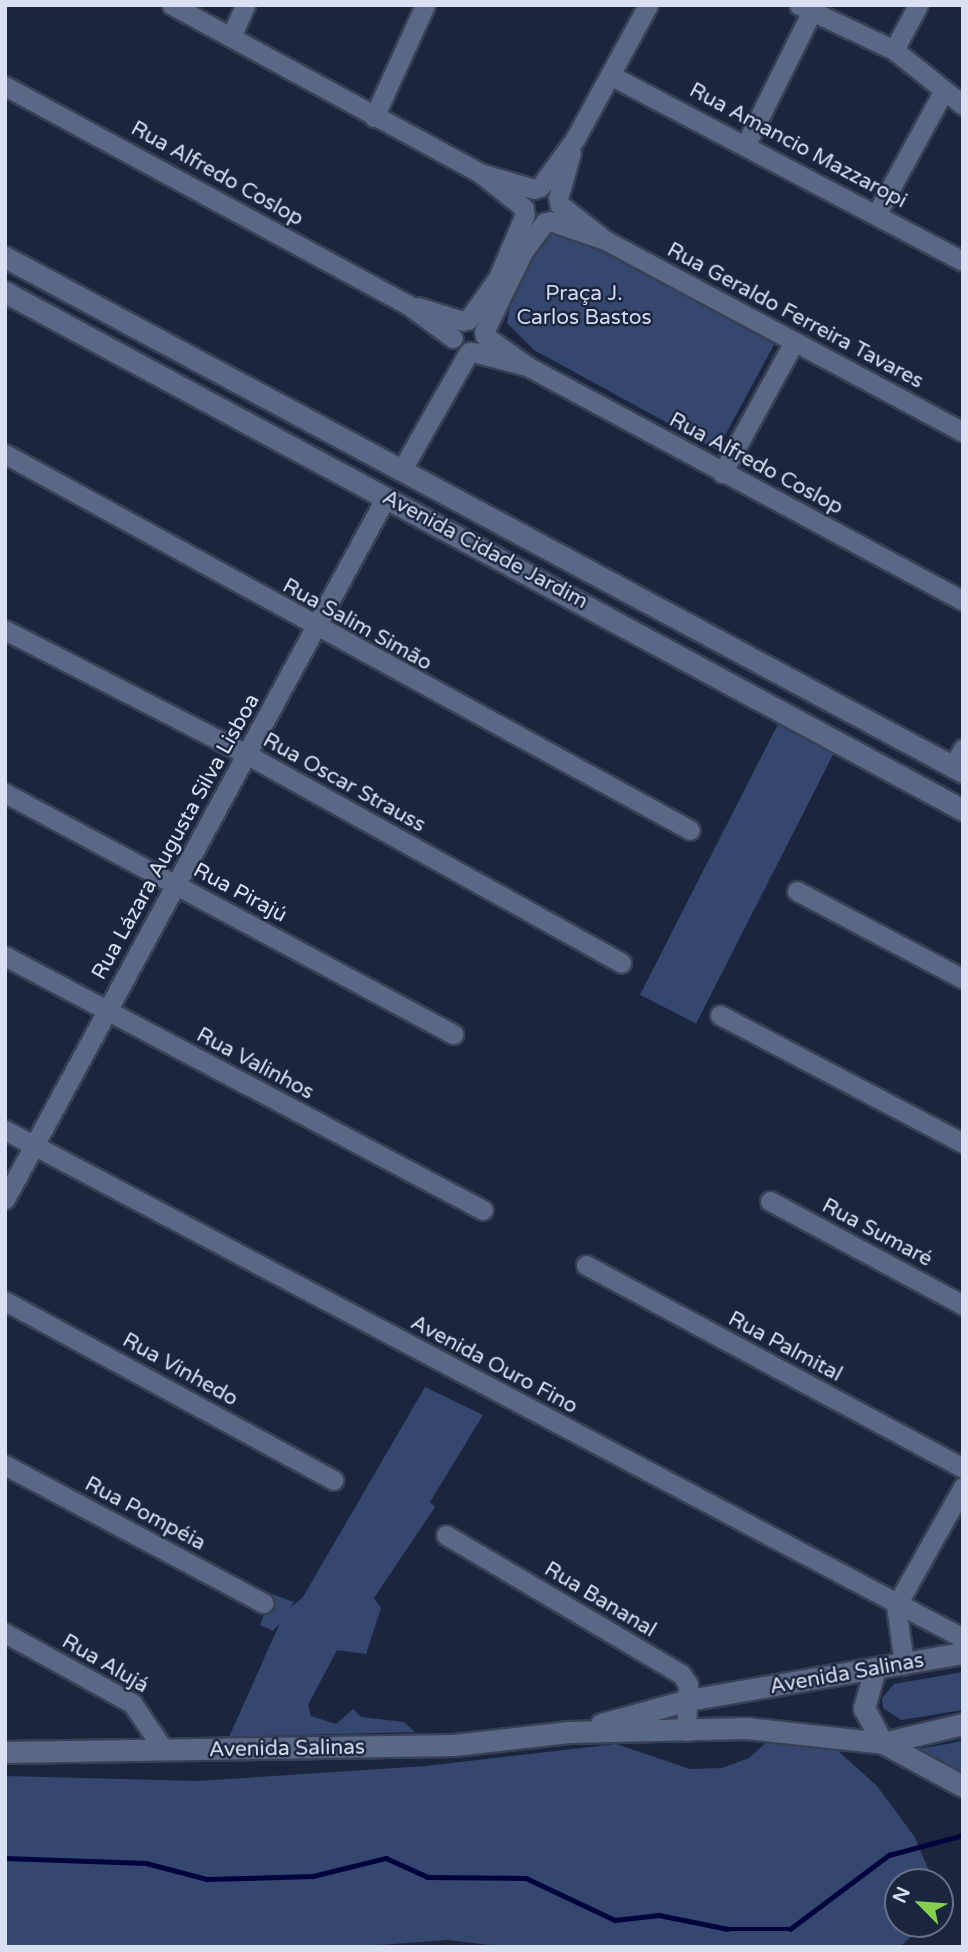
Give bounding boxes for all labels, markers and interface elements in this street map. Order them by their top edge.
street label: Rua Amancio Mazzaropi [685,78,911,214]
street label: Rua Alfredo Coslop [126,116,308,232]
street label: Rua Geraldo Ferreira Tavares [663,238,927,394]
park label: Praça J. Carlos Bastos [516,281,652,331]
street label: Rua Alfredo Coslop [665,408,847,520]
street label: Avenida Cidade Jardim [378,485,592,615]
street label: Rua Salim Simão [278,574,436,676]
street label: Rua Lázara Augusta Silva Lisboa [87,690,265,984]
street label: Rua Oscar Strauss [258,728,430,838]
street label: Rua Pirajú [189,858,291,928]
street label: Rua Valinhos [192,1023,318,1105]
street label: Rua Sumaré [818,1193,936,1273]
street label: Rua Palmital [724,1306,846,1388]
street label: Avenida Ouro Fino [406,1310,582,1420]
street label: Rua Vinhedo [118,1328,242,1412]
street label: Rua Pompéia [80,1472,210,1556]
street label: Rua Bananal [540,1557,660,1643]
street label: Rua Alujá [57,1629,153,1699]
street label: Avenida Salinas [768,1648,926,1700]
street label: Avenida Salinas [209,1735,365,1763]
north arrow [884,1868,954,1938]
text: N [889,1883,915,1907]

